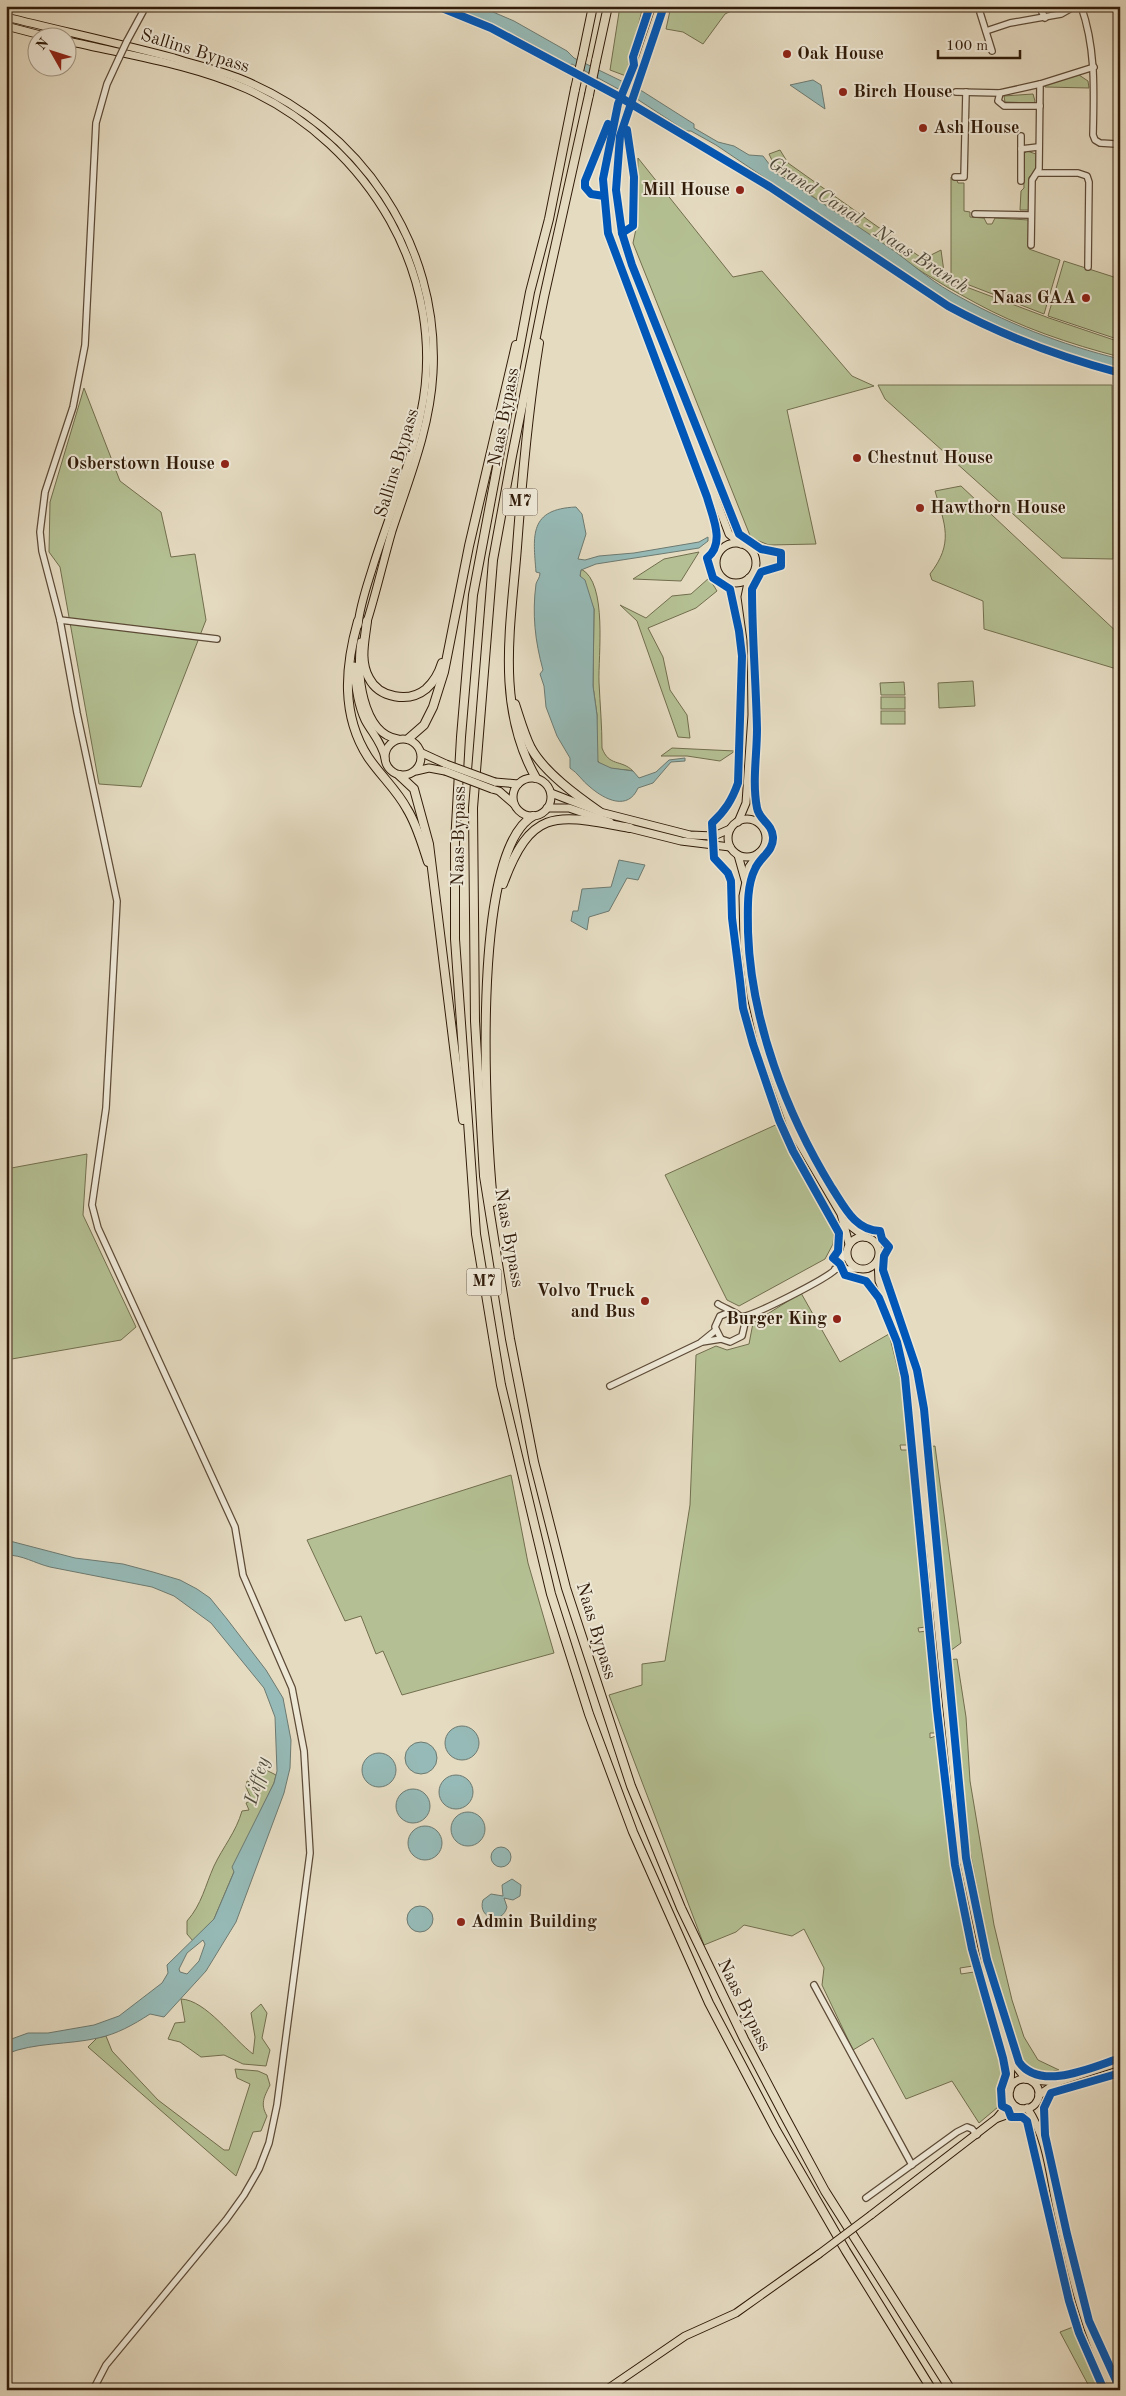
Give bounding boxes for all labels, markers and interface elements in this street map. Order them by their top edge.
street label: Sallins Bypass [138,26,252,76]
north arrow [28,28,78,78]
scale bar [938,28,1021,60]
text: N [34,36,52,53]
text: 100 m [946,39,988,54]
place label: Oak House [797,45,884,63]
marker: Oak House [781,48,793,60]
place label: Birch House [853,83,953,101]
marker: Birch House [837,86,849,98]
place label: Ash House [933,119,1019,137]
marker: Ash House [917,122,929,134]
water label: Grand Canal - Naas Branch [764,154,972,298]
place label: Mill House [642,181,730,199]
marker: Mill House [734,184,746,196]
place label: Naas GAA [992,289,1076,307]
marker: Naas GAA [1080,292,1092,304]
street label: Naas Bypass [486,366,522,468]
street label: Sallins Bypass [372,406,422,520]
place label: Chestnut House [867,449,993,467]
marker: Chestnut House [851,452,863,464]
place label: Osberstown House [67,455,215,473]
marker: Osberstown House [219,458,231,470]
road number: M7 [502,488,538,516]
place label: Hawthorn House [930,499,1066,517]
marker: Hawthorn House [914,502,926,514]
street label: Naas Bypass [449,786,469,886]
street label: Naas Bypass [491,1187,527,1289]
road number: M7 [466,1268,502,1295]
place label: Volvo Truck and Bus [536,1282,635,1321]
marker: Volvo Truck and Bus [639,1295,651,1307]
place label: Burger King [726,1310,827,1328]
marker: Burger King [831,1313,843,1325]
street label: Naas Bypass [573,1580,619,1682]
water label: Liffey [242,1755,274,1808]
place label: Admin Building [471,1913,597,1931]
marker: Admin Building [455,1916,467,1928]
street label: Naas Bypass [714,1956,774,2054]

